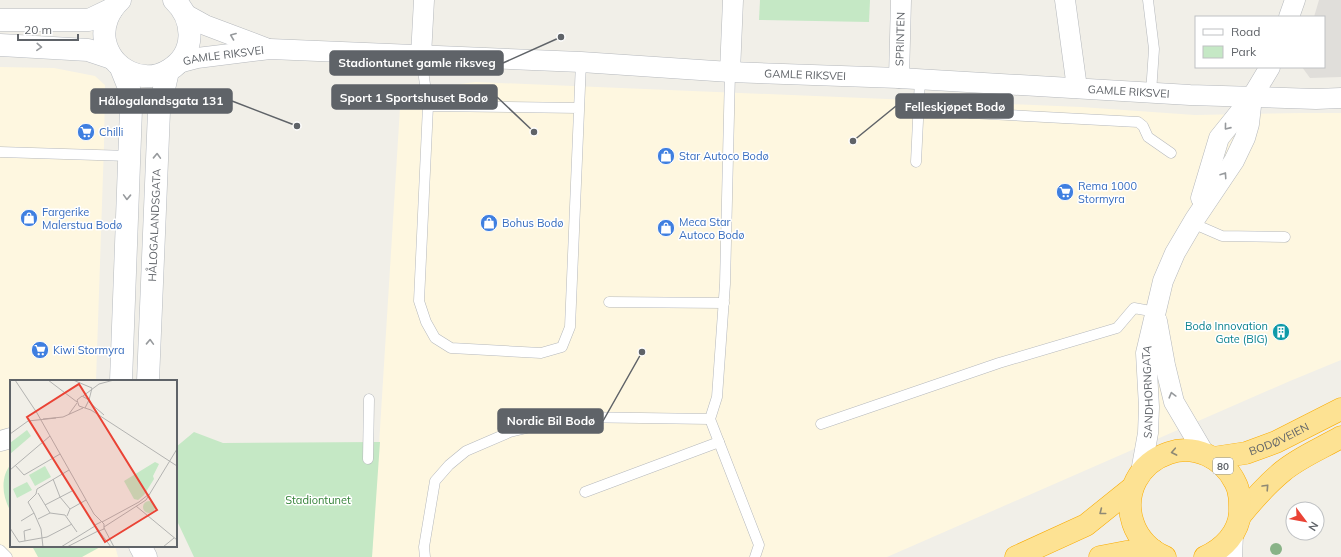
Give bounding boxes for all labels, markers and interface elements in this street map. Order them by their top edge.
street label: SPRINTEN [892,12,908,66]
scale bar [18,16,78,42]
legend [1195,16,1325,68]
text: 20 m [24,22,52,37]
text: Road [1231,24,1260,39]
one-way arrow [230,32,237,40]
one-way arrow [36,42,42,51]
street label: GAMLE RIKSVEI [181,43,265,68]
text: Park [1231,44,1257,59]
callout: Stadiontunet gamle riksveg [330,51,503,75]
text: Stadiontunet gamle riksveg [338,55,496,70]
street label: GAMLE RIKSVEI [764,66,846,83]
street label: GAMLE RIKSVEI [1087,82,1170,101]
callout: Sport 1 Sportshuset Bodø [332,85,497,109]
callout: Hålogalandsgata 131 [91,89,232,113]
text: Sport 1 Sportshuset Bodø [340,90,488,105]
text: Hålogalandsgata 131 [99,93,223,108]
callout: Felleskjøpet Bodø [896,94,1013,118]
text: Felleskjøpet Bodø [905,99,1005,114]
supermarket icon: Chilli [76,122,96,142]
one-way arrow [1225,122,1232,130]
place label: Chilli [99,125,123,139]
shop icon: Star Autoco Bodø [656,146,676,166]
place label: Star Autoco Bodø [679,149,769,163]
one-way arrow [153,153,162,159]
street label: HÅLOGALANDSGATA [144,168,164,282]
one-way arrow [1219,172,1227,179]
place label: Rema 1000 Stormyra [1078,179,1137,206]
supermarket icon: Rema 1000 Stormyra [1055,182,1075,202]
one-way arrow [123,194,132,200]
place label: Fargerike Malerstua Bodø [42,205,122,232]
shop icon: Fargerike Malerstua Bodø [19,208,39,228]
shop icon: Bohus Bodø [479,213,499,233]
place label: Meca Star Autoco Bodø [679,215,745,242]
place label: Bohus Bodø [502,216,564,230]
shop icon: Meca Star Autoco Bodø [656,218,676,238]
place label: Bodø Innovation Gate (BIG) [1185,319,1268,346]
building icon: Bodø Innovation Gate (BIG) [1271,322,1291,342]
one-way arrow [145,339,154,345]
supermarket icon: Kiwi Stormyra [30,340,50,360]
place label: Kiwi Stormyra [53,343,125,357]
street label: SANDHORNGATA [1139,344,1156,439]
inset map [10,380,177,547]
one-way arrow [1168,392,1177,399]
callout: Nordic Bil Bodø [498,409,603,433]
text: Nordic Bil Bodø [507,413,595,428]
street label: BODØVEIEN [1247,420,1311,458]
one-way arrow [1171,447,1177,456]
road number: 80 [1213,458,1233,474]
one-way arrow [1261,484,1269,492]
park label: Stadiontunet [285,493,351,507]
north arrow [1285,501,1325,541]
one-way arrow [1099,507,1106,514]
text: N [1305,519,1322,534]

